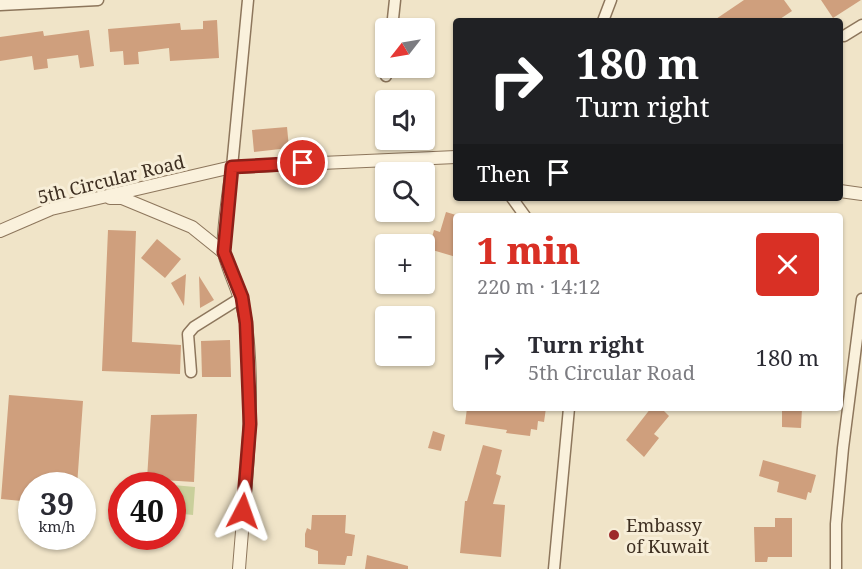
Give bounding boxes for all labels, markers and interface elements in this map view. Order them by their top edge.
north arrow [375,18,435,78]
map controls [375,18,435,366]
text: 180 m [576,34,700,91]
icon: right [477,42,555,120]
text: Turn right [576,88,709,125]
button: sound [375,90,435,150]
pin [277,137,328,188]
icon: arrive [286,146,319,179]
street label: 5th Circular Road [35,149,187,209]
icon: arrive [542,156,575,189]
text: Then [477,158,530,188]
button: search [375,162,435,222]
text: 1 min [477,226,580,275]
button: close [756,233,819,296]
button: + [375,234,435,294]
text: 220 m · 14:12 [477,273,600,300]
button: − [375,306,435,366]
text: Turn right [528,329,644,359]
icon: right [477,341,510,374]
text: 180 m [756,342,819,372]
text: 5th Circular Road [528,359,695,386]
speed limit sign: 40 [108,472,186,550]
position arrow [211,479,275,543]
text: 39 [40,483,74,524]
place label: Embassy of Kuwait [626,513,709,558]
text: km/h [39,516,75,536]
marker: Embassy of Kuwait [607,528,621,542]

